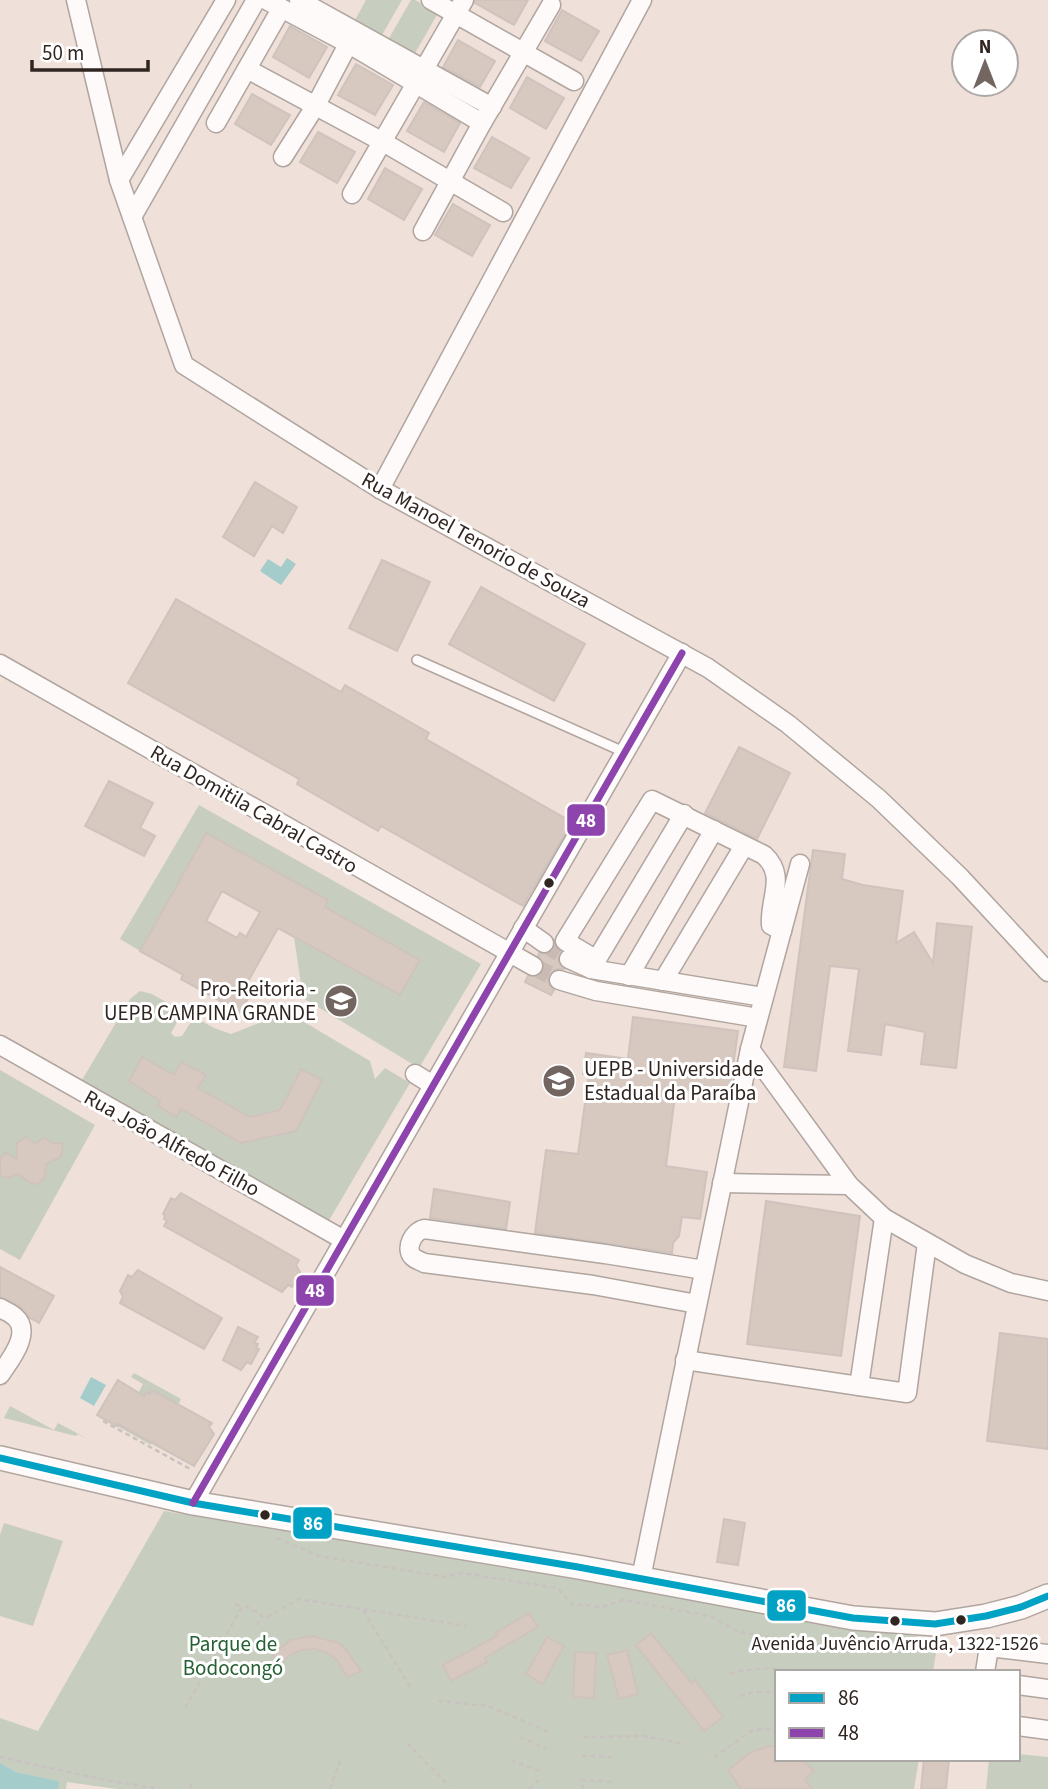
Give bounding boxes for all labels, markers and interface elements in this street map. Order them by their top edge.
scale bar [32,28,147,72]
north arrow [950,28,1020,98]
text: N [979,34,991,61]
text: 50 m [42,38,84,68]
street label: Rua Manoel Tenorio de Souza [356,464,596,616]
street label: Rua Domitila Cabral Castro [145,737,363,881]
line badge: 48 [566,803,606,837]
text: 48 [576,808,596,835]
unlabelled marker [542,876,556,890]
place label: Pro-Reitoria - UEPB CAMPINA GRANDE [104,974,316,1028]
school or university icon: Pro-Reitoria - UEPB CAMPINA GRANDE [322,982,360,1020]
place label: UEPB - Universidade Estadual da Paraíba [584,1054,764,1108]
school or university icon: UEPB - Universidade Estadual da Paraíba [540,1062,578,1100]
street label: Rua João Alfredo Filho [79,1082,265,1204]
line badge: 48 [295,1274,335,1307]
text: 48 [305,1278,325,1305]
line badge: 86 [292,1506,333,1540]
unlabelled marker [258,1508,272,1522]
text: 86 [303,1511,323,1538]
line badge: 86 [766,1589,807,1622]
text: 86 [776,1593,796,1620]
unlabelled marker [954,1613,968,1627]
marker: Avenida Juvêncio Arruda, 1322-1526 [888,1614,902,1628]
park label: Parque de Bodocongó [183,1629,283,1683]
place label: Avenida Juvêncio Arruda, 1322-1526 [752,1631,1038,1658]
legend [775,1670,1020,1761]
text: 86 [838,1683,859,1713]
text: 48 [838,1718,859,1748]

